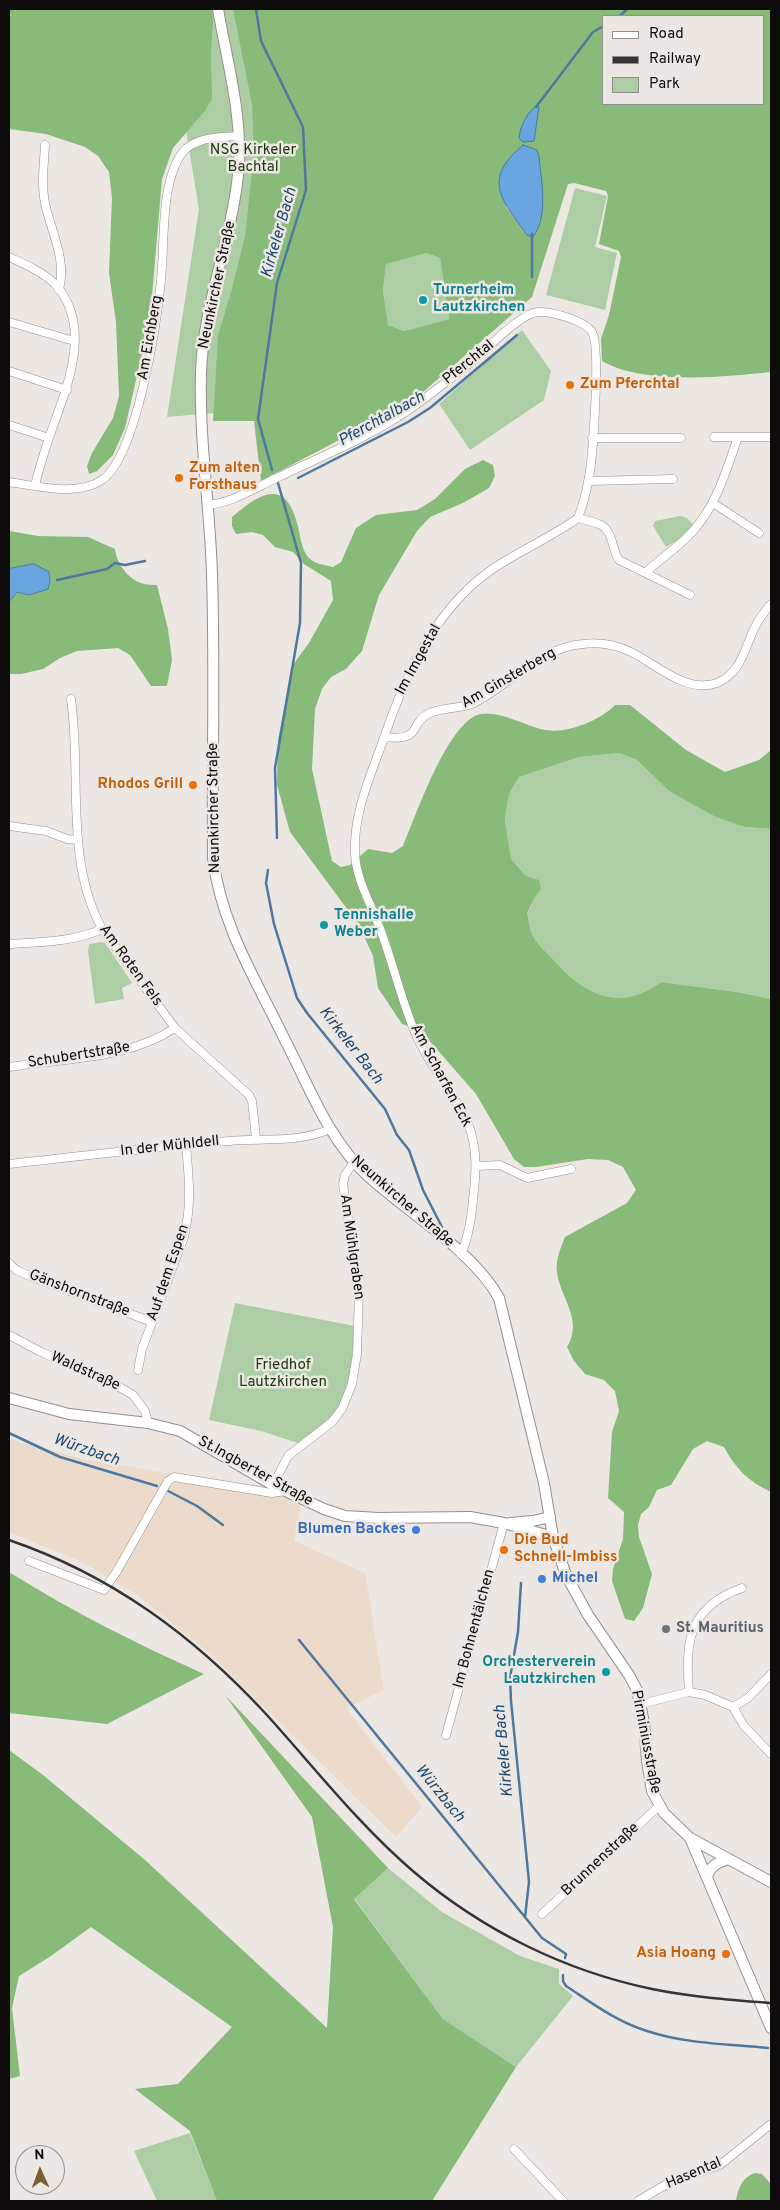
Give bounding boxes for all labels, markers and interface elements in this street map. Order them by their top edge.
legend [602,15,765,105]
text: Road [649,25,684,44]
text: Railway [649,50,701,69]
text: Park [649,75,680,94]
park label: NSG Kirkeler Bachtal [210,142,296,177]
water label: Kirkeler Bach [258,186,302,280]
street label: Neunkircher Straße [196,219,240,351]
place label: Turnerheim Lautzkirchen [433,282,525,317]
street label: Am Eichberg [135,294,167,382]
marker: Turnerheim Lautzkirchen [417,294,429,306]
street label: Pferchtal [440,337,498,389]
place label: Zum Pferchtal [580,376,680,394]
marker: Zum Pferchtal [564,379,576,391]
water label: Pferchtalbach [335,388,429,452]
place label: Zum alten Forsthaus [189,460,260,495]
marker: Zum alten Forsthaus [173,472,185,484]
street label: Im Imgestal [392,621,446,699]
street label: Am Ginsterberg [459,645,559,713]
street label: Neunkircher Straße [205,743,225,873]
place label: Rhodos Grill [98,776,183,794]
marker: Rhodos Grill [187,779,199,791]
place label: Tennishalle Weber [334,907,414,942]
marker: Tennishalle Weber [318,919,330,931]
street label: Am Roten Fels [94,922,166,1010]
water label: Kirkeler Bach [314,1004,386,1088]
street label: Am Scharfen Eck [405,1021,475,1131]
street label: Schubertstraße [27,1039,131,1073]
street label: In der Mühldell [120,1133,220,1161]
street label: Neunkircher Straße [347,1152,457,1252]
street label: Am Mühlgraben [335,1193,367,1301]
street label: Auf dem Espen [144,1222,194,1324]
street label: Gänshornstraße [26,1266,132,1322]
street label: Waldstraße [47,1349,123,1395]
park label: Friedhof Lautzkirchen [239,1357,327,1392]
water label: Würzbach [50,1431,122,1471]
street label: St.Ingberter Straße [194,1433,316,1511]
place label: Blumen Backes [297,1521,406,1539]
marker: Blumen Backes [410,1524,422,1536]
place label: Die Bud Schnell-Imbiss [514,1532,617,1567]
marker: Die Bud Schnell-Imbiss [498,1544,510,1556]
street label: Im Bohnentälchen [450,1567,500,1691]
place label: Michel [552,1570,598,1588]
marker: Michel [536,1573,548,1585]
place label: St. Mauritius [676,1620,764,1638]
marker: St. Mauritius [660,1623,672,1635]
place label: Orchesterverein Lautzkirchen [482,1654,596,1689]
marker: Orchesterverein Lautzkirchen [600,1666,612,1678]
street label: Pirminiusstraße [626,1689,664,1795]
water label: Kirkeler Bach [491,1704,519,1798]
water label: Würzbach [410,1761,468,1827]
street label: Brunnenstraße [558,1819,644,1901]
place label: Asia Hoang [636,1945,716,1963]
marker: Asia Hoang [720,1948,732,1960]
north arrow [15,2145,65,2195]
text: N [34,2147,45,2164]
street label: Hasental [664,2154,724,2194]

